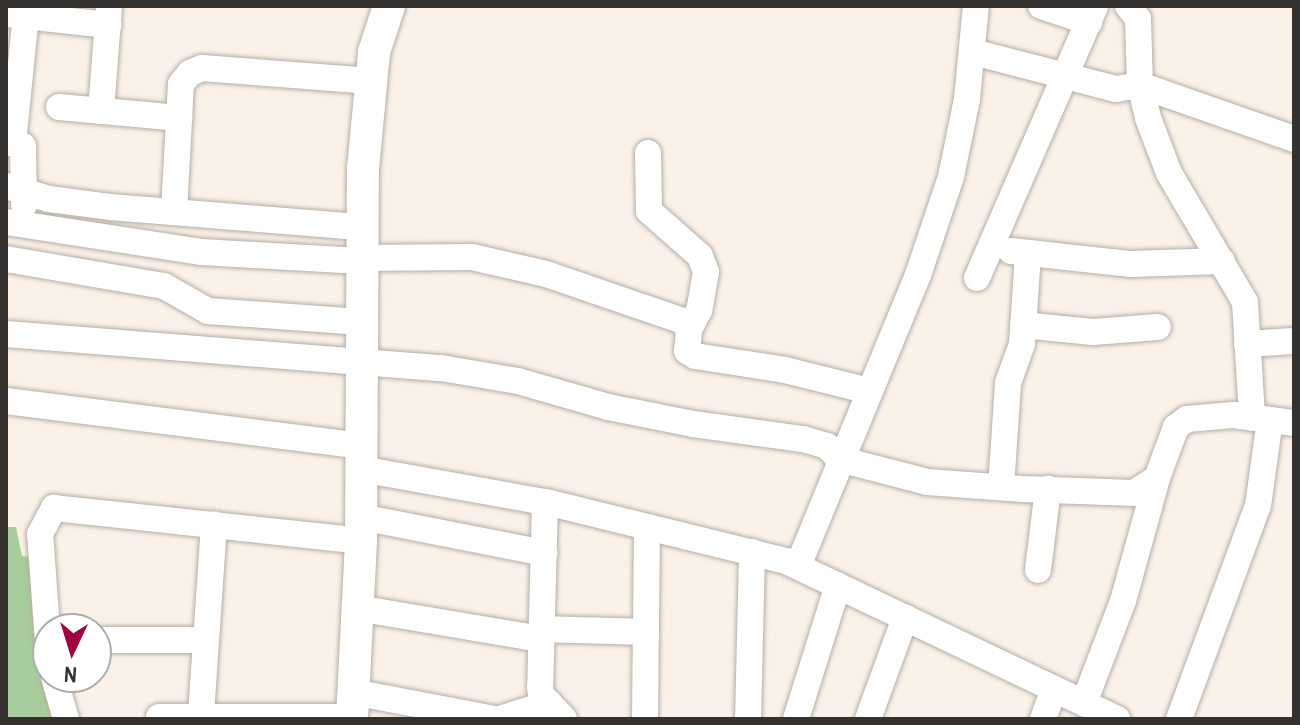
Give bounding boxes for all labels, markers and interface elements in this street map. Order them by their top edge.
north arrow [32,613,112,693]
text: N [63,660,78,690]

